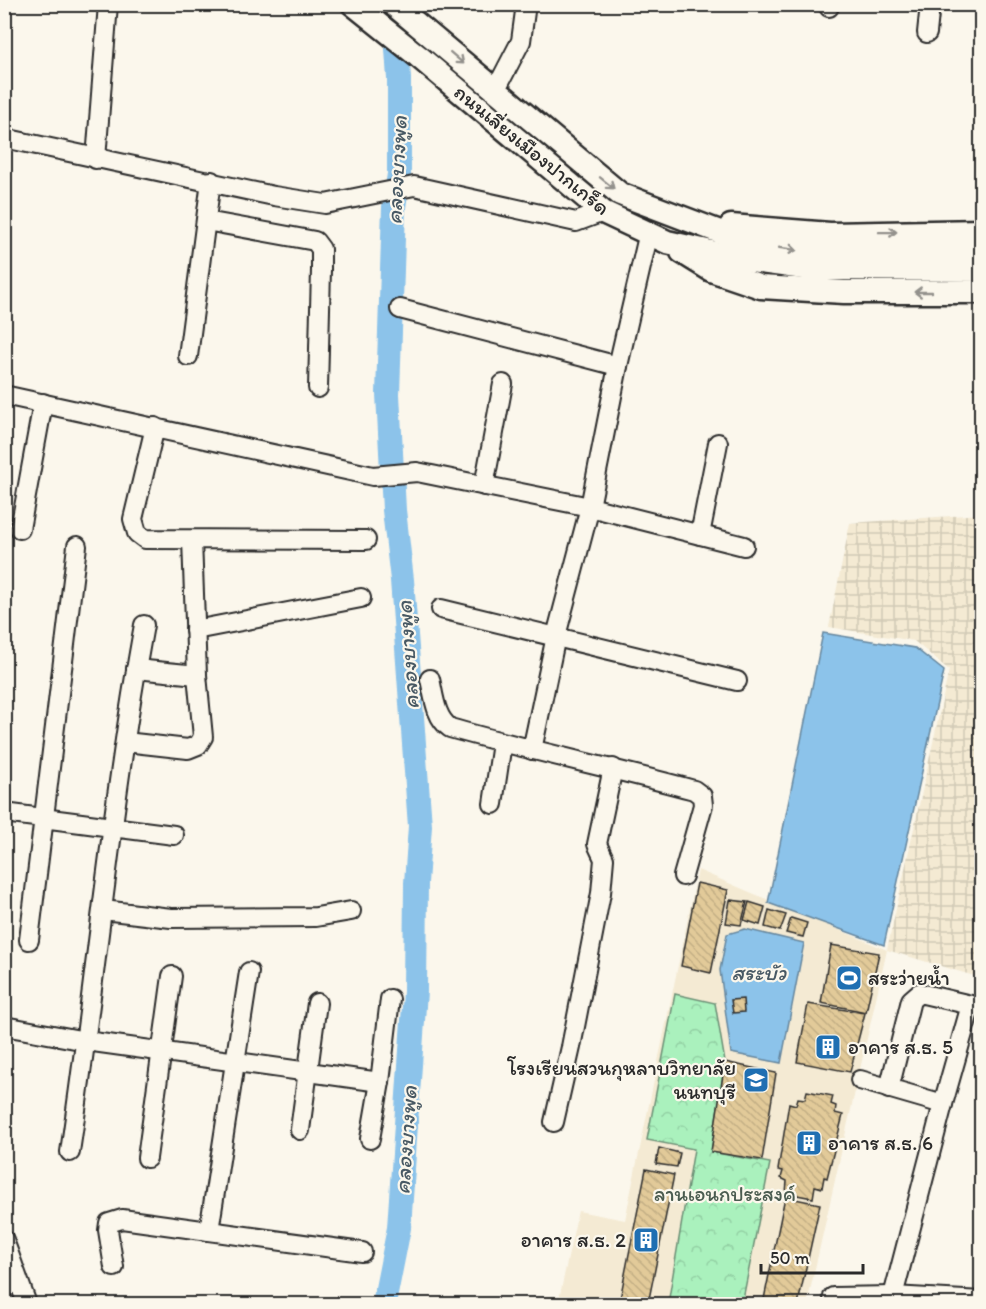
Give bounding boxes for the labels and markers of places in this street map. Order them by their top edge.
sports icon: สระว่ายน้ำ [834,963,864,993]
place label: สระว่ายน้ำ [868,965,950,990]
building icon: อาคาร ส.ธ. 5 [813,1032,843,1062]
place label: อาคาร ส.ธ. 5 [848,1034,953,1059]
place label: โรงเรียนสวนกุหลาบวิทยาลัย นนทบุรี [506,1055,736,1105]
school or university icon: โรงเรียนสวนกุหลาบวิทยาลัย นนทบุรี [741,1065,771,1095]
building icon: อาคาร ส.ธ. 6 [794,1128,824,1158]
place label: อาคาร ส.ธ. 6 [828,1130,933,1155]
building icon: อาคาร ส.ธ. 2 [631,1225,661,1255]
place label: อาคาร ส.ธ. 2 [521,1227,626,1252]

